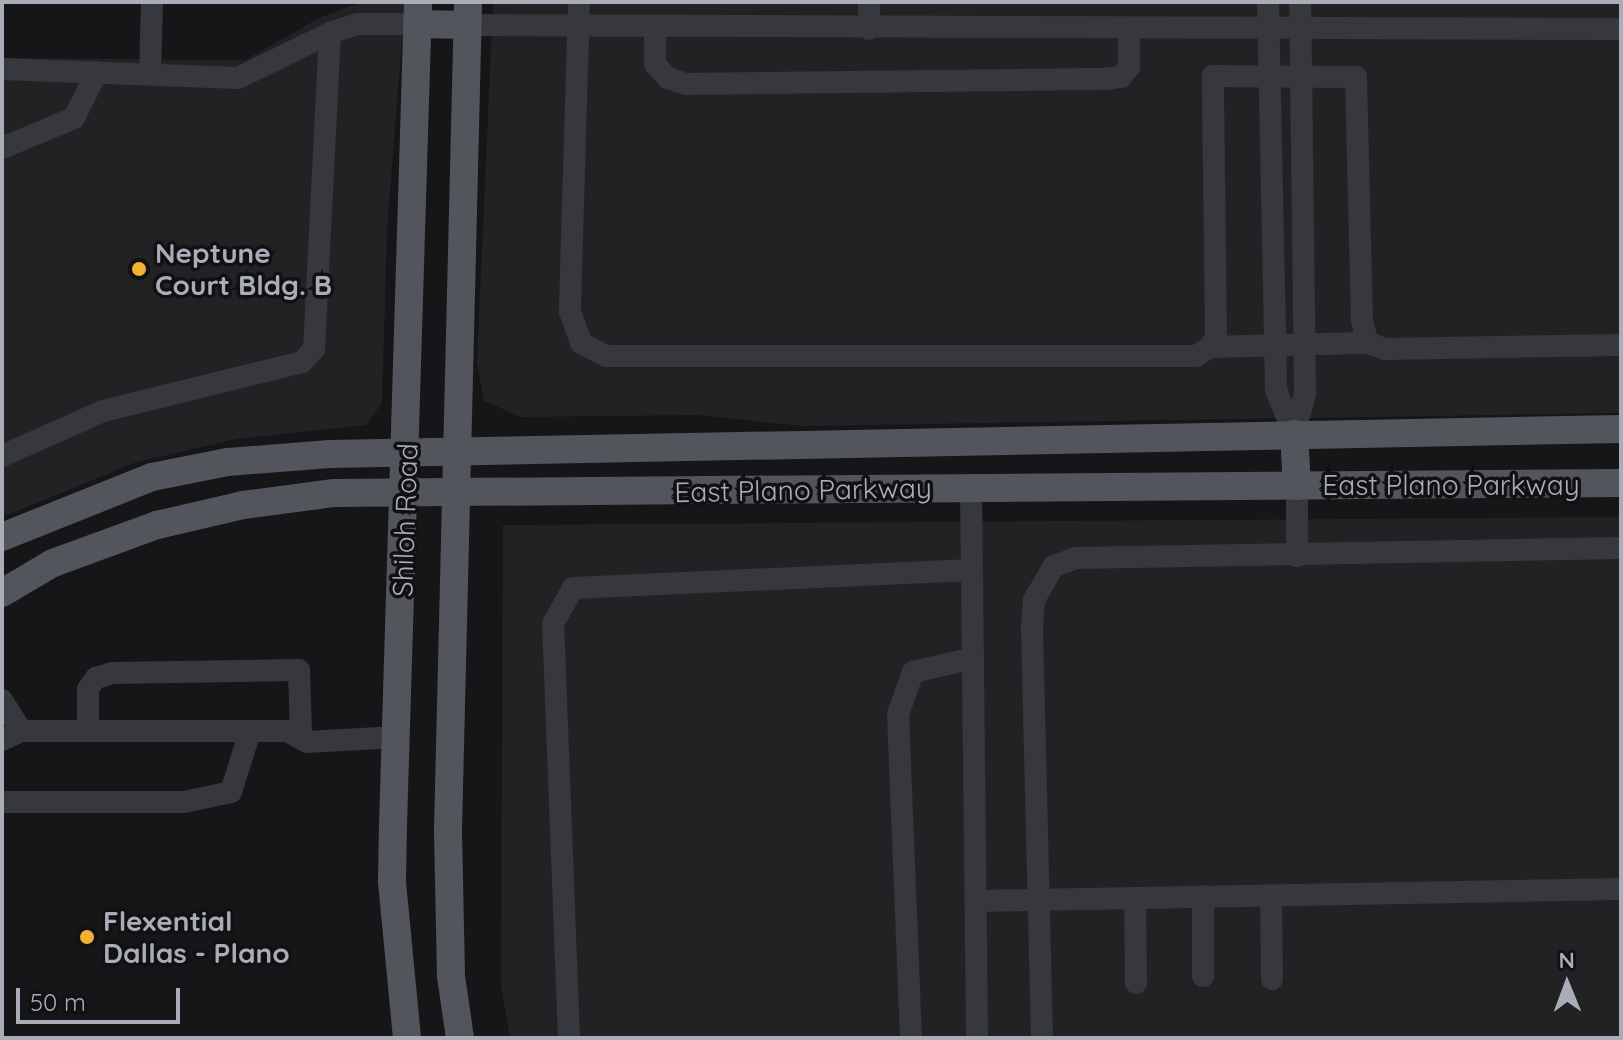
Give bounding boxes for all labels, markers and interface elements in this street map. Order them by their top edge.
place label: Neptune Court Bldg. B [155,236,332,302]
marker: Neptune Court Bldg. B [130,260,148,278]
street label: Shiloh Road [386,443,424,597]
street label: East Plano Parkway [1322,468,1580,502]
street label: East Plano Parkway [674,471,932,509]
place label: Flexential Dallas - Plano [103,904,290,970]
marker: Flexential Dallas - Plano [78,928,96,946]
north arrow [1527,944,1607,1024]
text: N [1558,946,1575,974]
scale bar [20,972,184,1022]
text: 50 m [30,987,86,1017]

